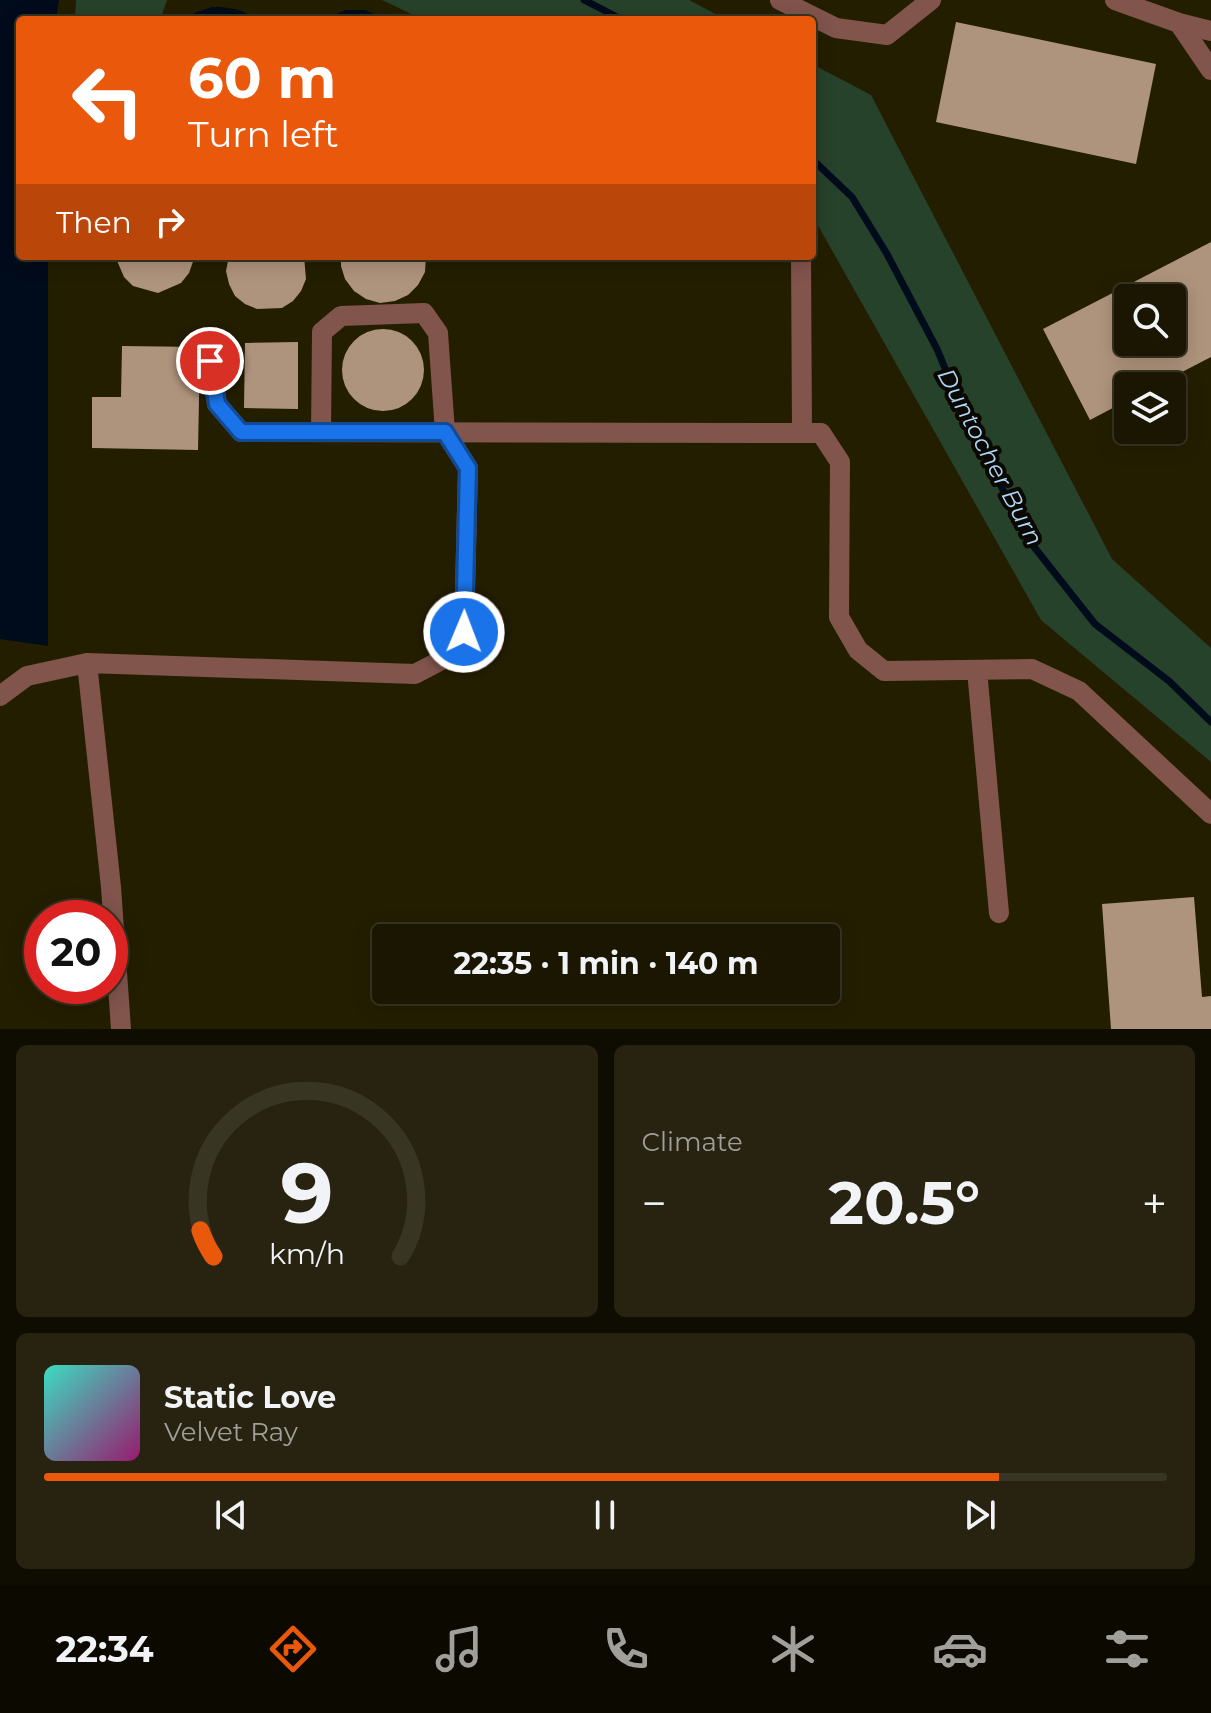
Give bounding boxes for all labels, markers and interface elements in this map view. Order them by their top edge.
text: 60 m [188,44,336,112]
icon: left [56,48,160,152]
text: Turn left [188,112,339,156]
icon: right [148,200,192,244]
text: Then [56,204,132,241]
map controls [1114,284,1186,444]
button: search [1114,284,1186,356]
pin [176,327,244,395]
icon: arrive [188,339,232,383]
water label: Duntocher Burn [932,363,1049,550]
button: layers [1114,372,1186,444]
position arrow [422,590,506,674]
speed limit sign: 20 [24,900,128,1004]
text: 22:35 · 1 min · 140 m [454,945,758,982]
text: Climate [642,1126,743,1158]
text: 9 [280,1142,333,1244]
text: 20.5° [829,1166,980,1239]
text: − [642,1176,667,1230]
text: + [1142,1176,1167,1230]
text: km/h [269,1236,345,1271]
text: Static Love [164,1379,336,1416]
text: Velvet Ray [164,1416,298,1448]
icon: previous [209,1493,253,1537]
icon: pause [583,1493,627,1537]
icon: next [958,1493,1002,1537]
icon: directions [265,1621,321,1677]
icon: music [431,1621,487,1677]
icon: phone [598,1621,654,1677]
icon: climate [765,1621,821,1677]
icon: car [932,1621,988,1677]
icon: filters [1099,1621,1155,1677]
text: 22:34 [55,1627,154,1671]

